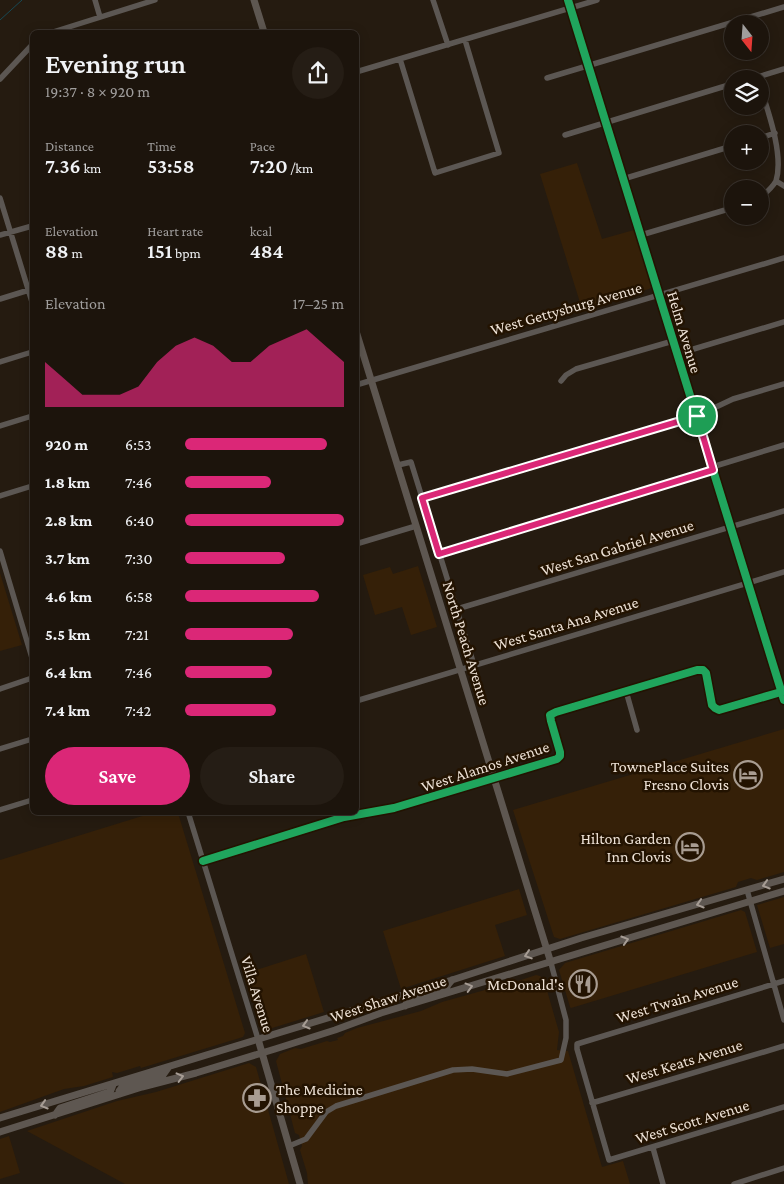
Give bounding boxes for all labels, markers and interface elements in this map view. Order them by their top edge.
north arrow [724,15,769,60]
map controls [724,15,769,225]
button: share [292,47,344,99]
text: Evening run [45,48,186,79]
button: layers [724,70,769,115]
text: 19:37 · 8 × 920 m [45,83,150,100]
button: + [724,125,769,170]
text: Distance [45,138,94,154]
text: Time [147,138,176,154]
text: Pace [250,138,275,154]
text: 7.36 [45,154,81,178]
text: 53:58 [147,154,195,178]
text: 7:20 [250,154,288,178]
text: km [81,160,101,176]
text: /km [288,160,313,176]
button: − [724,180,769,225]
text: Elevation [45,223,98,239]
text: Heart rate [147,223,203,239]
text: kcal [250,223,272,239]
text: 88 [45,239,69,263]
text: 151 [147,239,172,263]
text: 484 [250,239,284,263]
text: m [69,245,83,261]
text: bpm [172,245,201,261]
street label: West Gettysburg Avenue [488,279,644,339]
street label: Helm Avenue [664,289,705,375]
text: Elevation [45,295,106,312]
text: 17–25 m [292,295,344,312]
pin [676,395,718,437]
icon: arrive [683,402,711,430]
text: 920 m [45,436,88,453]
text: 6:53 [125,436,152,453]
text: 1.8 km [45,474,90,491]
text: 7:46 [125,474,152,491]
text: 2.8 km [45,512,92,529]
text: 6:40 [125,512,154,529]
street label: West San Gabriel Avenue [539,516,696,579]
text: 3.7 km [45,550,90,567]
text: 7:30 [125,550,152,567]
street label: North Peach Avenue [440,579,493,707]
text: 4.6 km [45,588,92,605]
text: 6:58 [125,588,153,605]
street label: West Santa Ana Avenue [492,593,640,654]
text: 5.5 km [45,626,90,643]
text: 7:21 [125,626,149,643]
text: 6.4 km [45,664,92,681]
text: 7:46 [125,664,152,681]
text: 7.4 km [45,702,90,719]
text: 7:42 [125,702,151,719]
street label: West Alamos Avenue [419,738,551,795]
button: Save [45,747,190,805]
button: Share [200,747,344,805]
place label: TownePlace Suites Fresno Clovis [611,758,729,793]
hotel icon: TownePlace Suites Fresno Clovis [733,760,763,790]
place label: Hilton Garden Inn Clovis [580,830,671,865]
hotel icon: Hilton Garden Inn Clovis [675,832,705,862]
one-way arrow [762,879,770,889]
one-way arrow [697,899,705,909]
one-way arrow [620,936,628,946]
one-way arrow [524,949,532,959]
street label: Villa Avenue [238,954,277,1034]
restaurant icon: McDonald's [568,969,598,999]
street label: West Shaw Avenue [328,972,448,1025]
street label: West Twain Avenue [614,973,740,1026]
place label: McDonald's [487,976,564,993]
one-way arrow [464,982,472,992]
one-way arrow [302,1019,311,1029]
street label: West Keats Avenue [624,1036,744,1087]
one-way arrow [176,1072,185,1083]
place label: The Medicine Shoppe [276,1081,363,1117]
pharmacy icon: The Medicine Shoppe [242,1083,272,1113]
street label: West Scott Avenue [633,1096,751,1147]
one-way arrow [40,1099,49,1109]

